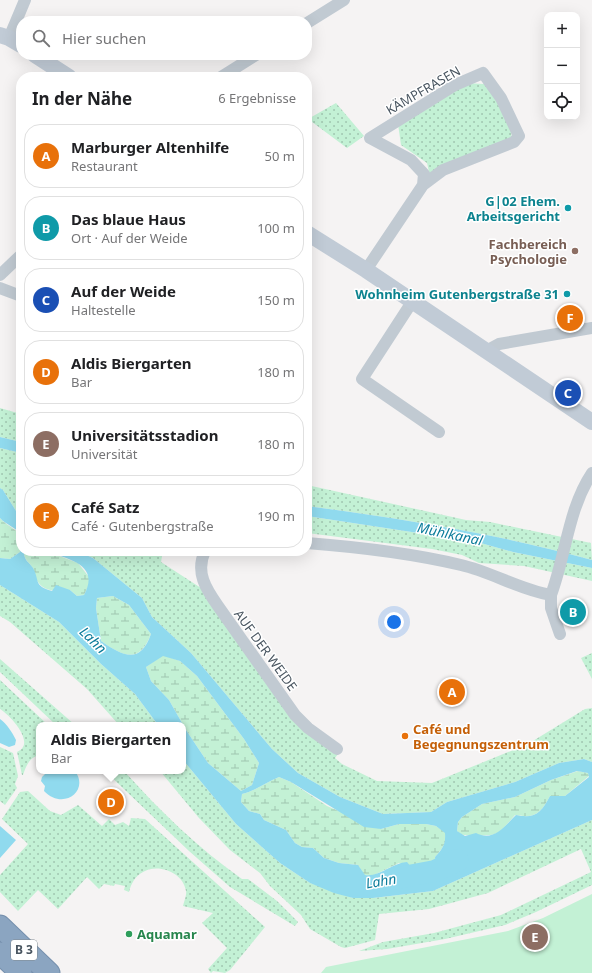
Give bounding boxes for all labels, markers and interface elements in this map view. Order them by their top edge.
map controls [544,12,580,120]
button: + [544,12,580,48]
search box [16,16,312,60]
icon: search [30,27,52,49]
text: Hier suchen [62,28,146,48]
button: − [544,48,580,84]
street label: KÄMPFRASEN [382,61,464,119]
button: locate [544,84,580,120]
text: In der Nähe [32,87,132,110]
text: 6 Ergebnisse [218,89,296,107]
text: Marburger Altenhilfe [71,137,229,157]
text: A [42,147,51,165]
text: 50 m [265,147,295,165]
text: Restaurant [71,157,138,175]
place label: G|02 Ehem. Arbeitsgericht [467,192,560,225]
marker: G|02 Ehem. Arbeitsgericht [563,203,573,213]
text: Das blaue Haus [71,209,186,229]
text: B [42,219,50,237]
text: 100 m [257,219,295,237]
text: Ort · Auf der Weide [71,229,188,247]
place label: Fachbereich Psychologie [489,235,567,268]
marker: Fachbereich Psychologie [570,246,580,256]
text: Auf der Weide [71,281,176,301]
place label: Wohnheim Gutenbergstraße 31 [355,285,559,303]
marker: Wohnheim Gutenbergstraße 31 [562,289,572,299]
text: C [42,291,50,309]
text: 150 m [257,291,295,309]
text: Haltestelle [71,301,136,319]
pin: F [557,303,583,333]
text: Aldis Biergarten [71,353,192,373]
text: D [41,363,51,381]
text: 180 m [257,363,295,381]
text: Bar [71,373,92,391]
pin: C [555,378,581,408]
text: Universitätsstadion [71,425,218,445]
text: E [42,435,50,453]
text: 180 m [257,435,295,453]
text: Universität [71,445,137,463]
text: Café Satz [71,497,139,517]
text: F [42,507,50,525]
text: 190 m [257,507,295,525]
text: Café · Gutenbergstraße [71,517,214,535]
water label: Mühlkanal [416,517,485,550]
pin: B [560,597,586,627]
street label: AUF DER WEIDE [230,606,302,694]
your location [384,612,404,632]
water label: Lahn [76,622,111,657]
pin: A [439,677,465,707]
place label: Café und Begegnungszentrum [413,720,549,753]
popup [36,722,186,774]
text: Aldis Biergarten [51,729,171,749]
marker: Café und Begegnungszentrum [400,731,410,741]
text: Bar [51,749,72,767]
pin: D [98,787,124,817]
water label: Lahn [364,868,398,893]
pin: E [522,922,548,952]
place label: Aquamar [137,925,197,943]
marker: Aquamar [124,929,134,939]
road number: B 3 [11,940,37,960]

